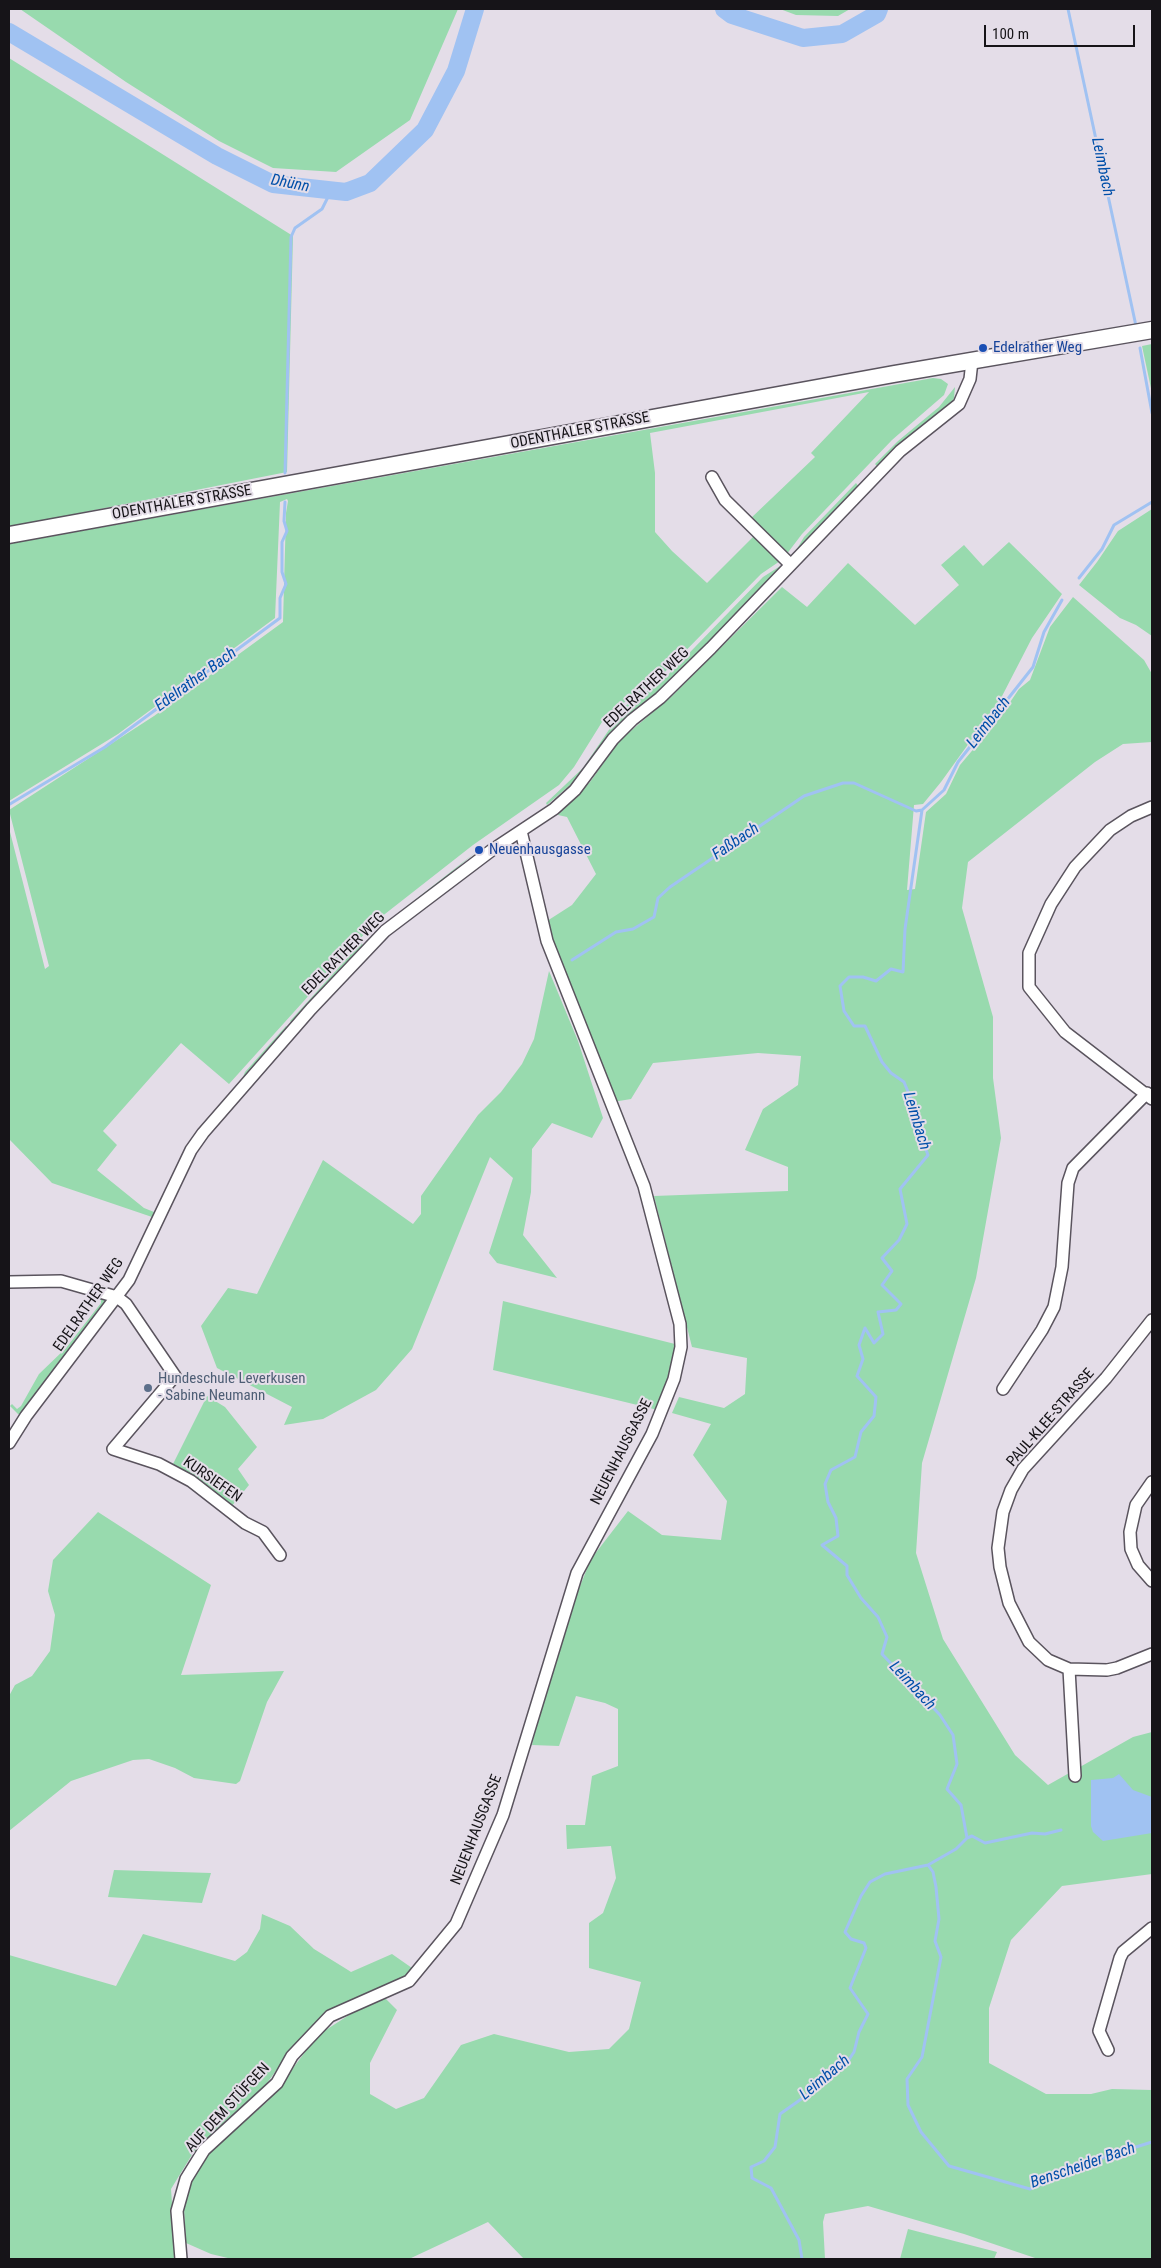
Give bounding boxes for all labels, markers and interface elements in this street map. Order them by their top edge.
scale bar [986,15,1137,47]
text: 100 m [992,25,1029,43]
water label: Leimbach [1086,136,1118,198]
water label: Dhünn [269,171,311,197]
place label: Edelrather Weg [993,339,1082,357]
marker: Edelrather Weg [977,342,989,354]
street label: ODENTHALER STRASSE [509,409,651,453]
street label: ODENTHALER STRASSE [111,482,253,524]
water label: Edelrather Bach [151,644,241,716]
street label: EDELRATHER WEG [601,644,693,732]
water label: Leimbach [963,694,1015,752]
water label: Faßbach [709,819,763,865]
place label: Neuenhausgasse [489,841,591,859]
marker: Neuenhausgasse [473,844,485,856]
street label: EDELRATHER WEG [299,909,389,999]
water label: Leimbach [898,1090,934,1152]
street label: EDELRATHER WEG [50,1255,128,1355]
street label: PAUL-KLEE-STRASSE [1003,1365,1099,1471]
place label: Hundeschule Leverkusen - Sabine Neumann [158,1370,306,1405]
marker: Hundeschule Leverkusen - Sabine Neumann [142,1382,154,1394]
street label: NEUENHAUSGASSE [588,1396,656,1508]
street label: KURSIEFEN [179,1453,245,1507]
water label: Leimbach [885,1658,939,1714]
street label: NEUENHAUSGASSE [448,1772,506,1888]
water label: Leimbach [796,2051,854,2105]
street label: AUF DEM STÜFGEN [182,2060,274,2156]
water label: Benscheider Bach [1028,2139,1138,2193]

